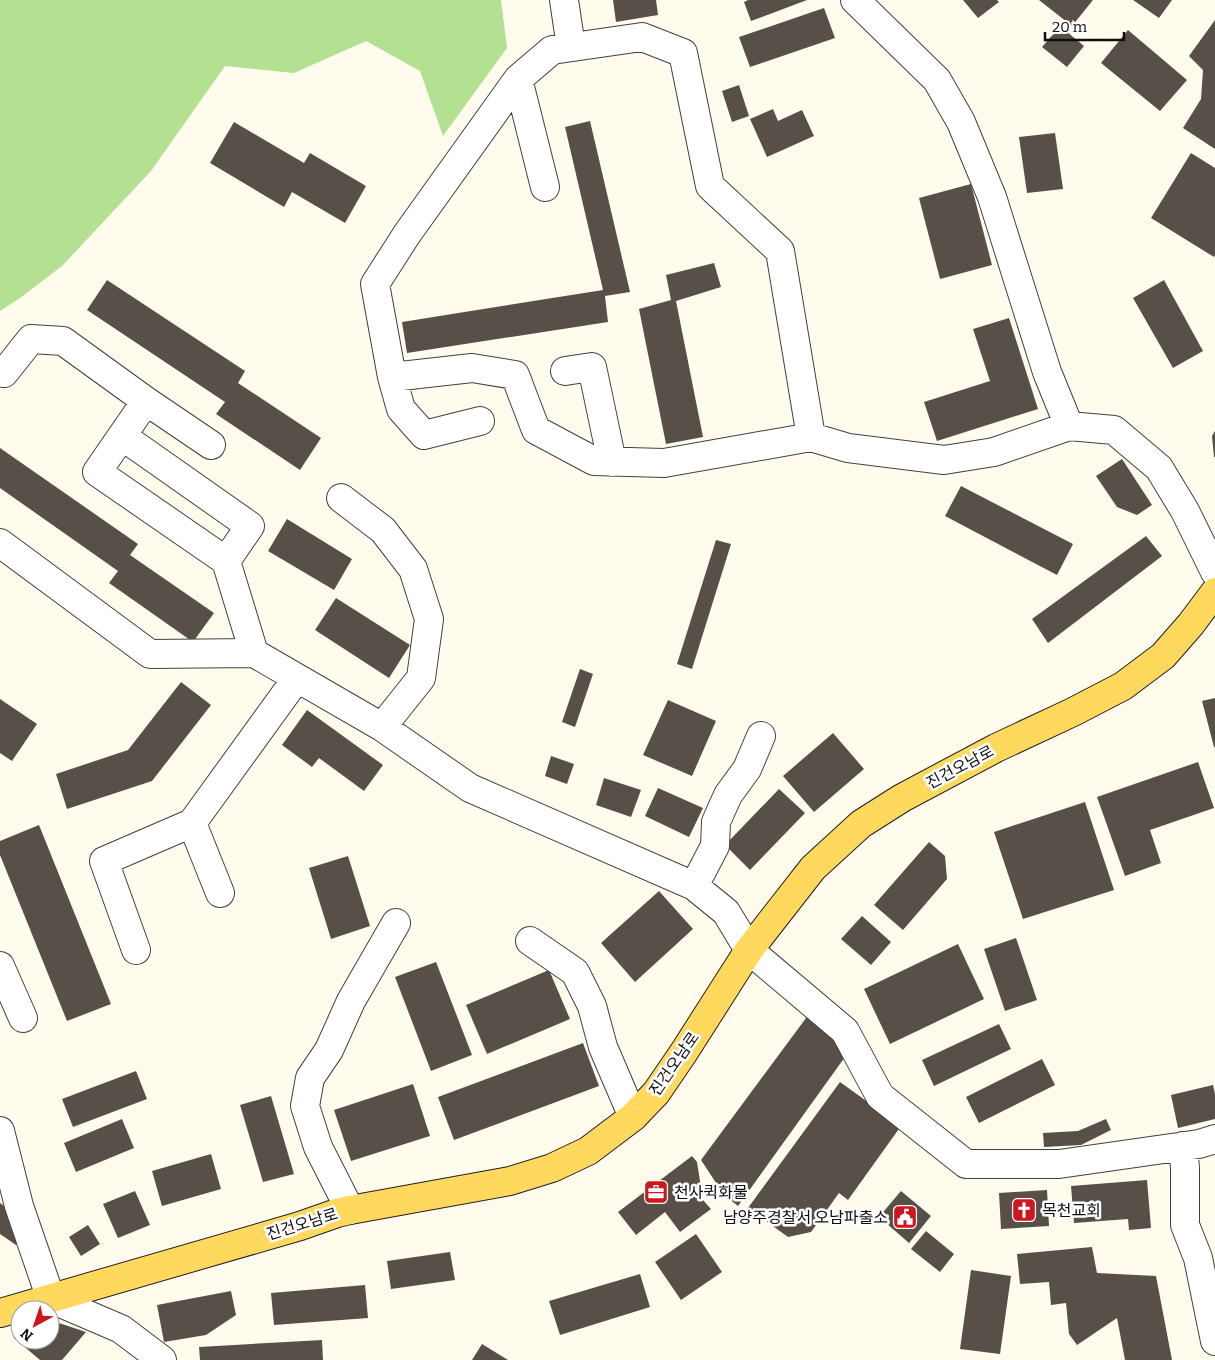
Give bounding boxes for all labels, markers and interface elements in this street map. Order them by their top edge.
scale bar [1045,10,1124,42]
text: 20 m [1052,18,1088,36]
street label: 진건오남로 [923,741,997,793]
street label: 진건오남로 [645,1028,703,1100]
office icon: 천사퀵화물 [643,1179,669,1205]
place label: 천사퀵화물 [674,1183,748,1202]
church icon: 목천교회 [1011,1197,1037,1223]
place label: 목천교회 [1042,1201,1101,1220]
street label: 진건오남로 [264,1204,340,1244]
public building icon: 남양주경찰서 오남파출소 [892,1204,918,1230]
place label: 남양주경찰서 오남파출소 [723,1208,888,1227]
north arrow [10,1300,60,1350]
text: N [17,1324,37,1345]

